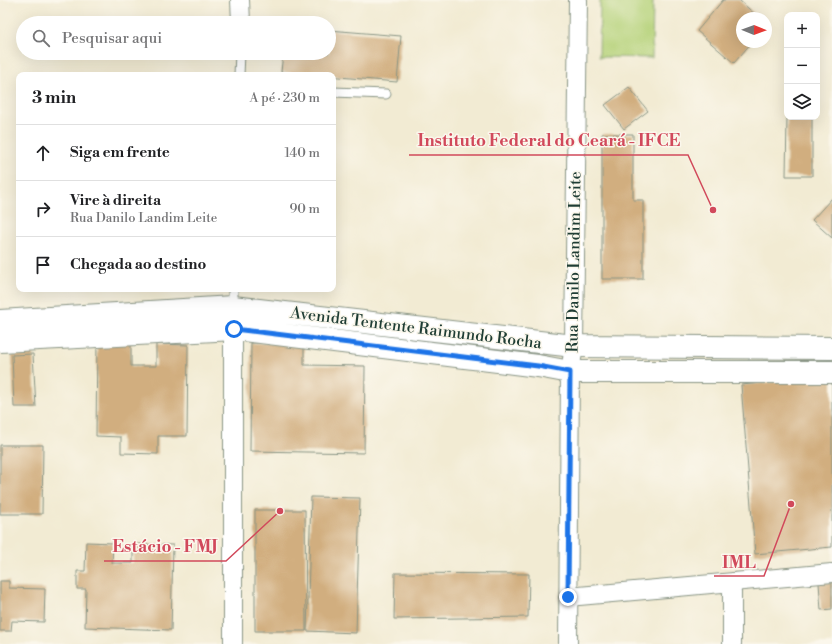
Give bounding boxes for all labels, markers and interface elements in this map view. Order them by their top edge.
north arrow [736,12,772,48]
map controls [784,12,820,120]
button: + [784,12,820,48]
search box [16,16,336,60]
icon: search [30,27,52,49]
text: Pesquisar aqui [62,29,162,48]
button: − [784,48,820,84]
button: layers [784,84,820,120]
text: 3 min [32,87,76,109]
text: A pé · 230 m [250,90,320,106]
callout: Instituto Federal do Ceará - IFCE [409,126,688,155]
text: Instituto Federal do Ceará - IFCE [418,130,681,152]
icon: ahead [32,142,54,164]
text: Siga em frente [70,143,170,162]
text: 140 m [284,145,320,161]
street label: Rua Danilo Landim Leite [562,171,586,353]
text: Vire à direita [70,191,161,210]
icon: right [32,198,54,220]
text: 90 m [289,201,320,217]
text: Rua Danilo Landim Leite [70,210,217,226]
icon: arrive [32,254,54,276]
text: Chegada ao destino [70,255,206,274]
street label: Avenida Tentente Raimundo Rocha [288,303,544,353]
route start [225,320,243,338]
callout: Estácio - FMJ [104,532,226,561]
text: Estácio - FMJ [112,536,218,558]
callout: IML [714,547,764,576]
text: IML [722,552,756,574]
route end [559,588,577,606]

